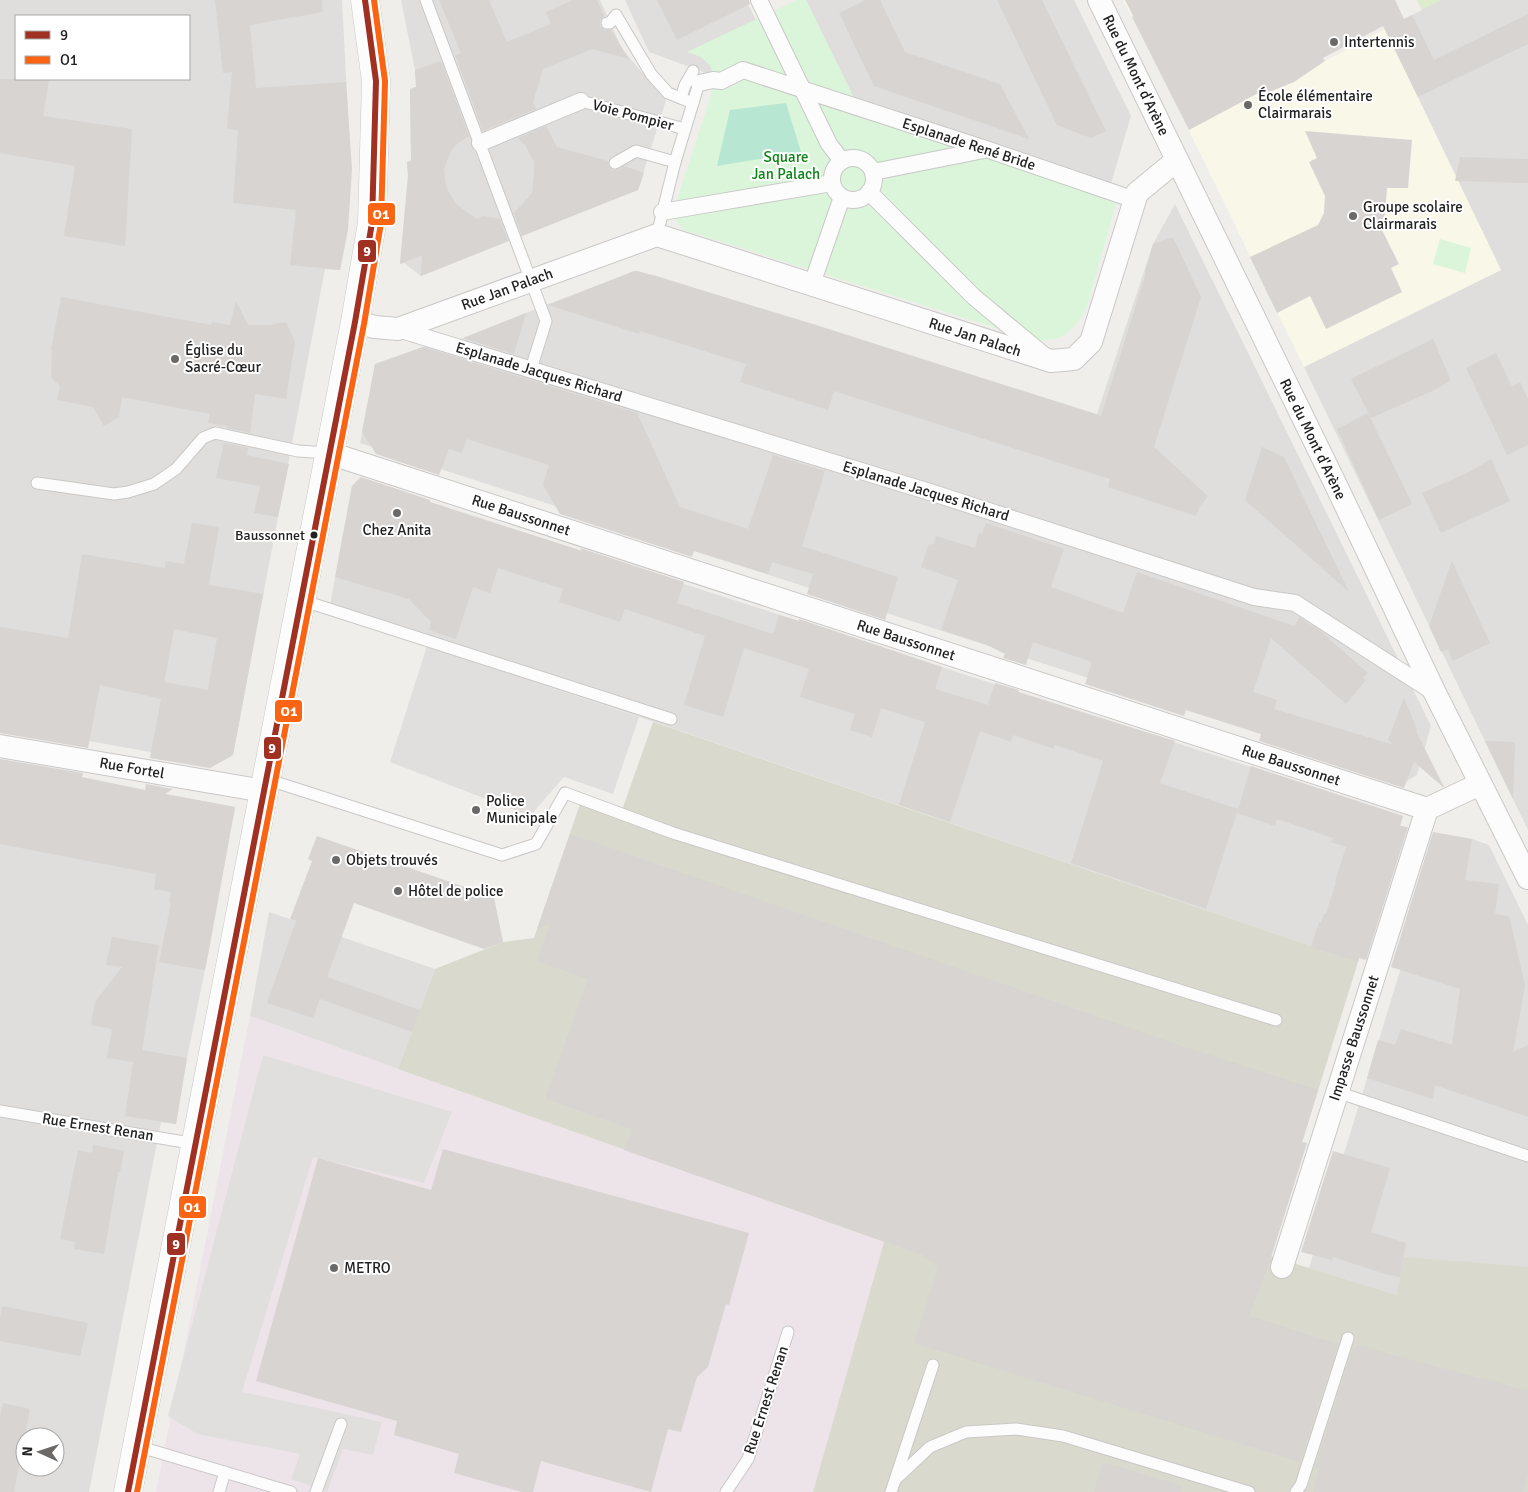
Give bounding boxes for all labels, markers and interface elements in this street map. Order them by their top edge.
street label: Rue du Mont d'Arène [1099,12,1173,138]
legend [15,15,190,80]
text: 9 [60,26,68,44]
place label: Intertennis [1344,33,1415,51]
marker: Intertennis [1328,36,1340,48]
text: O1 [60,51,78,69]
place label: École élémentaire Clairmarais [1258,86,1373,122]
street label: Voie Pompier [590,96,676,135]
marker: École élémentaire Clairmarais [1242,99,1254,111]
street label: Esplanade René Bride [900,114,1038,174]
park label: Square Jan Palach [752,148,820,183]
place label: Groupe scolaire Clairmarais [1363,198,1463,233]
line badge: O1 [367,202,396,226]
text: O1 [373,206,390,223]
marker: Groupe scolaire Clairmarais [1347,210,1359,222]
line badge: 9 [357,239,377,263]
text: 9 [363,243,371,260]
street label: Rue Jan Palach [459,264,555,314]
street label: Rue Jan Palach [927,314,1023,360]
street label: Esplanade Jacques Richard [454,338,624,406]
place label: Église du Sacré-Cœur [185,340,262,376]
marker: Église du Sacré-Cœur [169,353,181,365]
street label: Rue du Mont d'Arène [1276,376,1350,502]
street label: Esplanade Jacques Richard [841,457,1011,525]
street label: Rue Baussonnet [469,491,573,539]
marker: Chez Anita [391,507,403,519]
place label: Chez Anita [363,521,431,539]
place label: Baussonnet [235,527,305,544]
marker: Baussonnet [309,530,319,540]
street label: Rue Baussonnet [854,616,958,664]
line badge: O1 [274,699,303,723]
text: O1 [281,703,298,720]
line badge: 9 [263,736,282,760]
text: 9 [268,740,276,757]
street label: Rue Baussonnet [1239,741,1343,789]
street label: Rue Fortel [98,753,166,783]
place label: Police Municipale [486,792,557,827]
marker: Police Municipale [470,804,482,816]
place label: Objets trouvés [346,851,438,869]
marker: Objets trouvés [330,854,342,866]
place label: Hôtel de police [408,882,504,900]
marker: Hôtel de police [392,885,404,897]
street label: Impasse Baussonnet [1325,973,1383,1103]
street label: Rue Ernest Renan [41,1109,155,1145]
line badge: O1 [178,1195,207,1219]
text: O1 [184,1199,201,1216]
line badge: 9 [166,1232,186,1256]
text: 9 [172,1236,180,1253]
place label: METRO [344,1259,391,1277]
marker: METRO [328,1262,340,1274]
street label: Rue Ernest Renan [740,1344,792,1456]
north arrow [15,1427,65,1477]
text: N [19,1446,36,1457]

